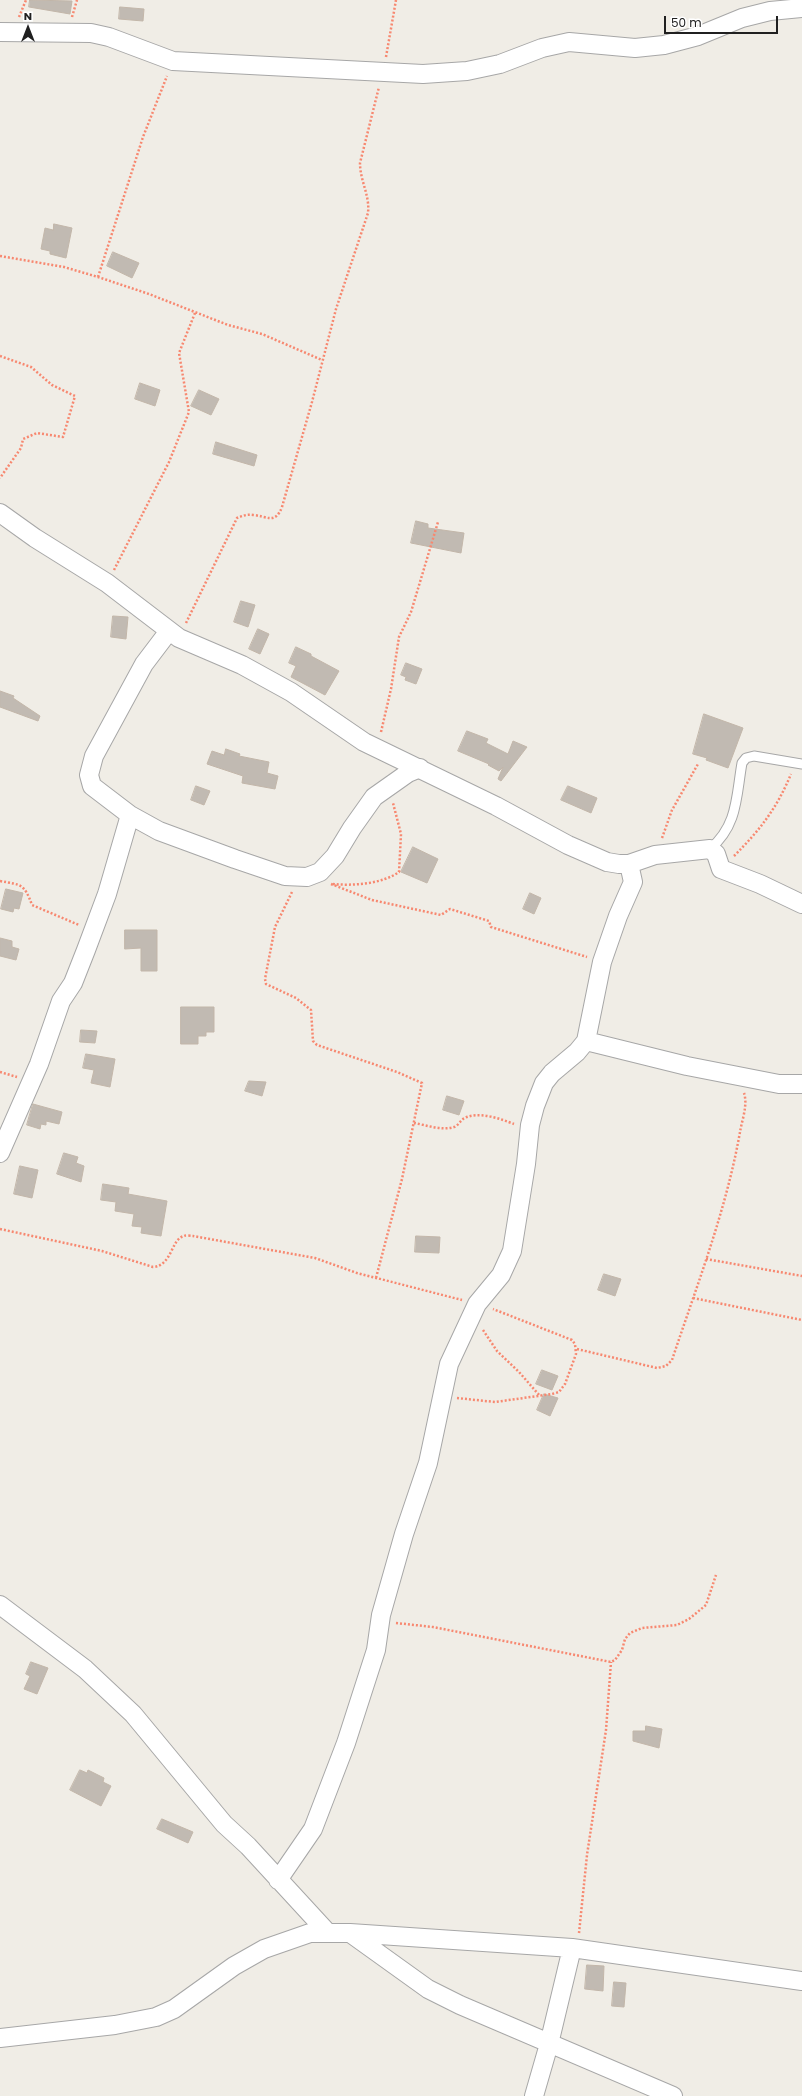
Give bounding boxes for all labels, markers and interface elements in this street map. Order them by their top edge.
north arrow [8,8,48,48]
text: N [24,8,32,24]
scale bar [666,8,780,34]
text: 50 m [671,14,702,31]

